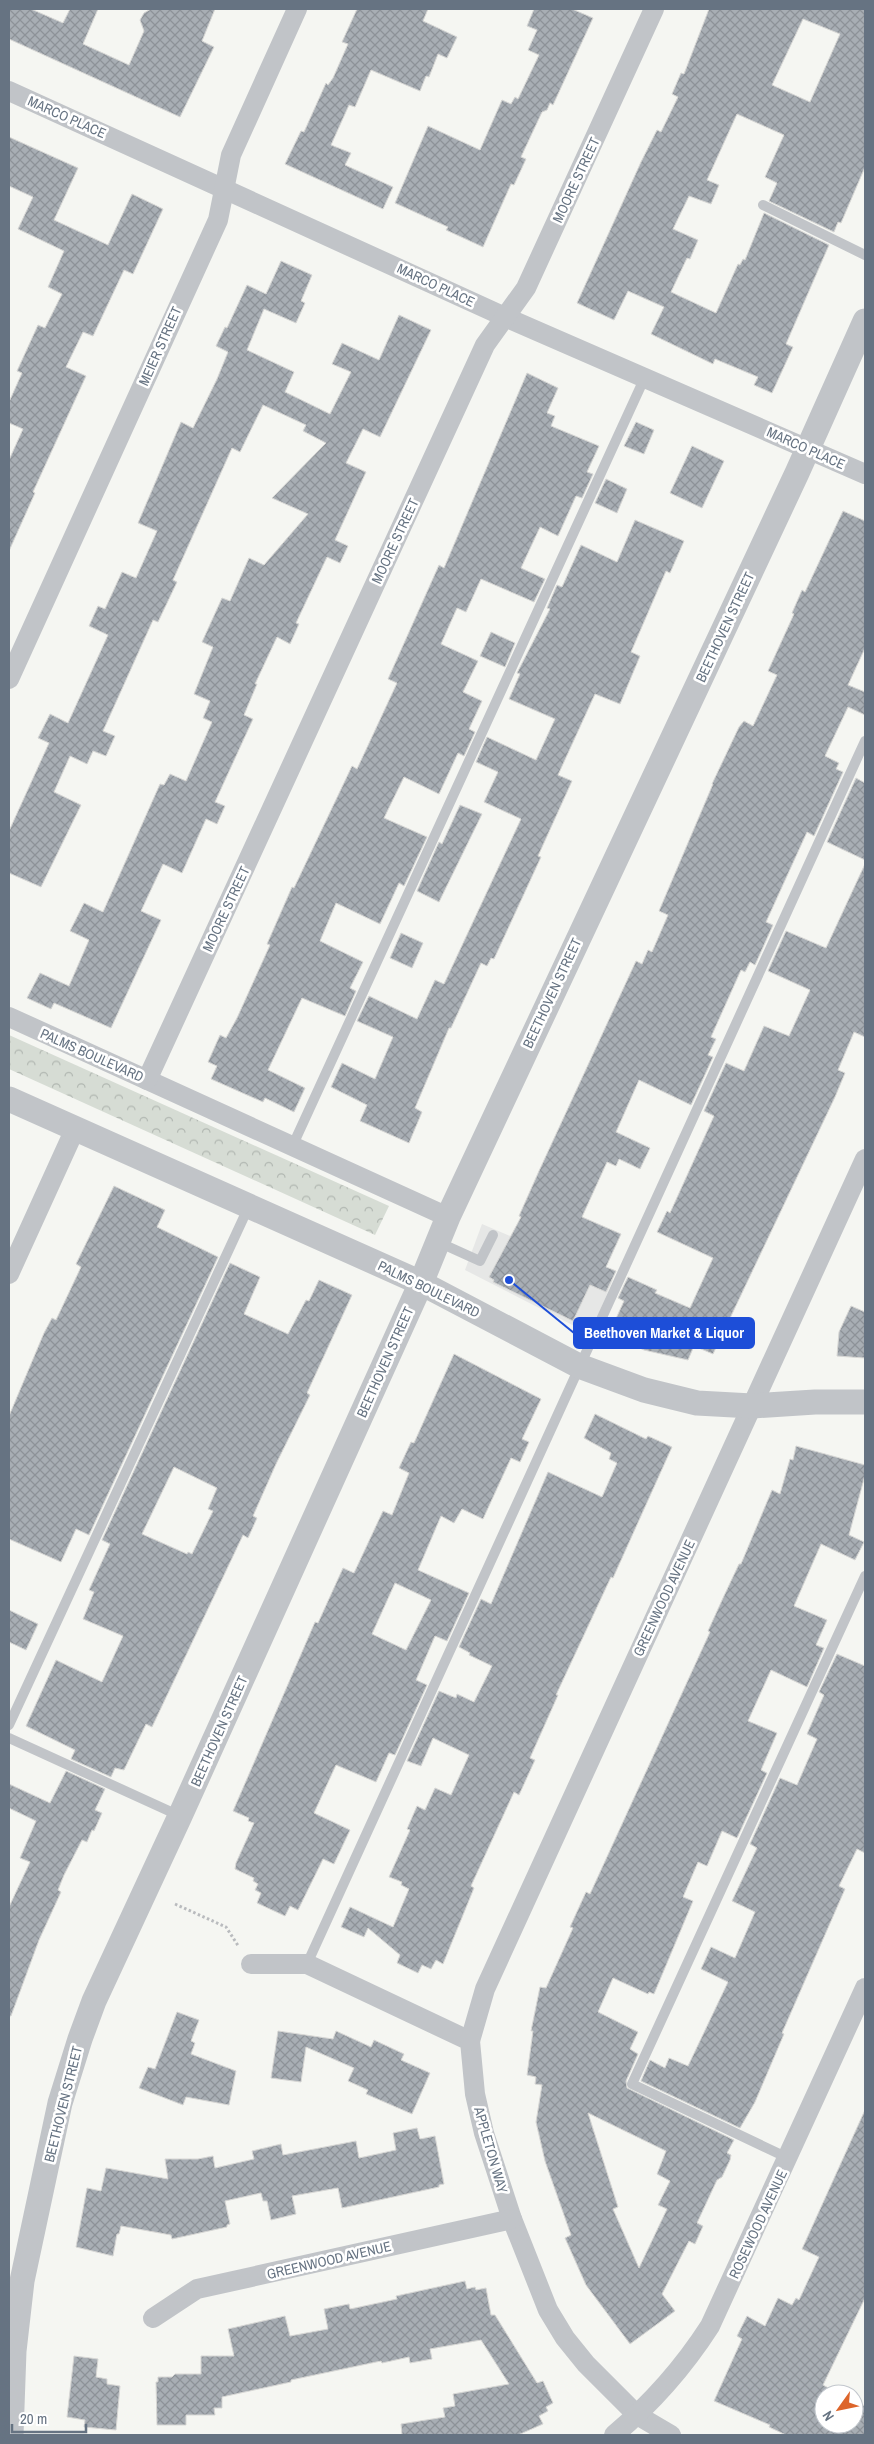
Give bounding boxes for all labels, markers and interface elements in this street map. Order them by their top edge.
street label: MARCO PLACE [25,92,109,142]
street label: MOORE STREET [548,135,604,225]
street label: MARCO PLACE [394,259,478,311]
street label: MEIER STREET [135,304,185,388]
street label: MARCO PLACE [764,423,848,473]
street label: MOORE STREET [367,496,423,586]
street label: BEETHOVEN STREET [692,569,758,685]
street label: MOORE STREET [198,864,254,954]
street label: BEETHOVEN STREET [519,935,585,1051]
street label: PALMS BOULEVARD [38,1024,146,1086]
street label: PALMS BOULEVARD [375,1257,483,1321]
street label: BEETHOVEN STREET [353,1304,417,1420]
callout: Beethoven Market & Liquor [574,1318,754,1348]
text: Beethoven Market & Liquor [584,1322,744,1343]
street label: GREENWOOD AVENUE [629,1537,699,1659]
street label: BEETHOVEN STREET [187,1673,251,1789]
street label: BEETHOVEN STREET [40,2044,86,2164]
street label: APPLETON WAY [470,2104,512,2196]
street label: ROSEWOOD AVENUE [725,2167,791,2281]
street label: GREENWOOD AVENUE [265,2237,393,2283]
north arrow [814,2384,864,2434]
scale bar [12,2402,86,2434]
text: 20 m [20,2408,47,2429]
text: N [818,2408,838,2424]

